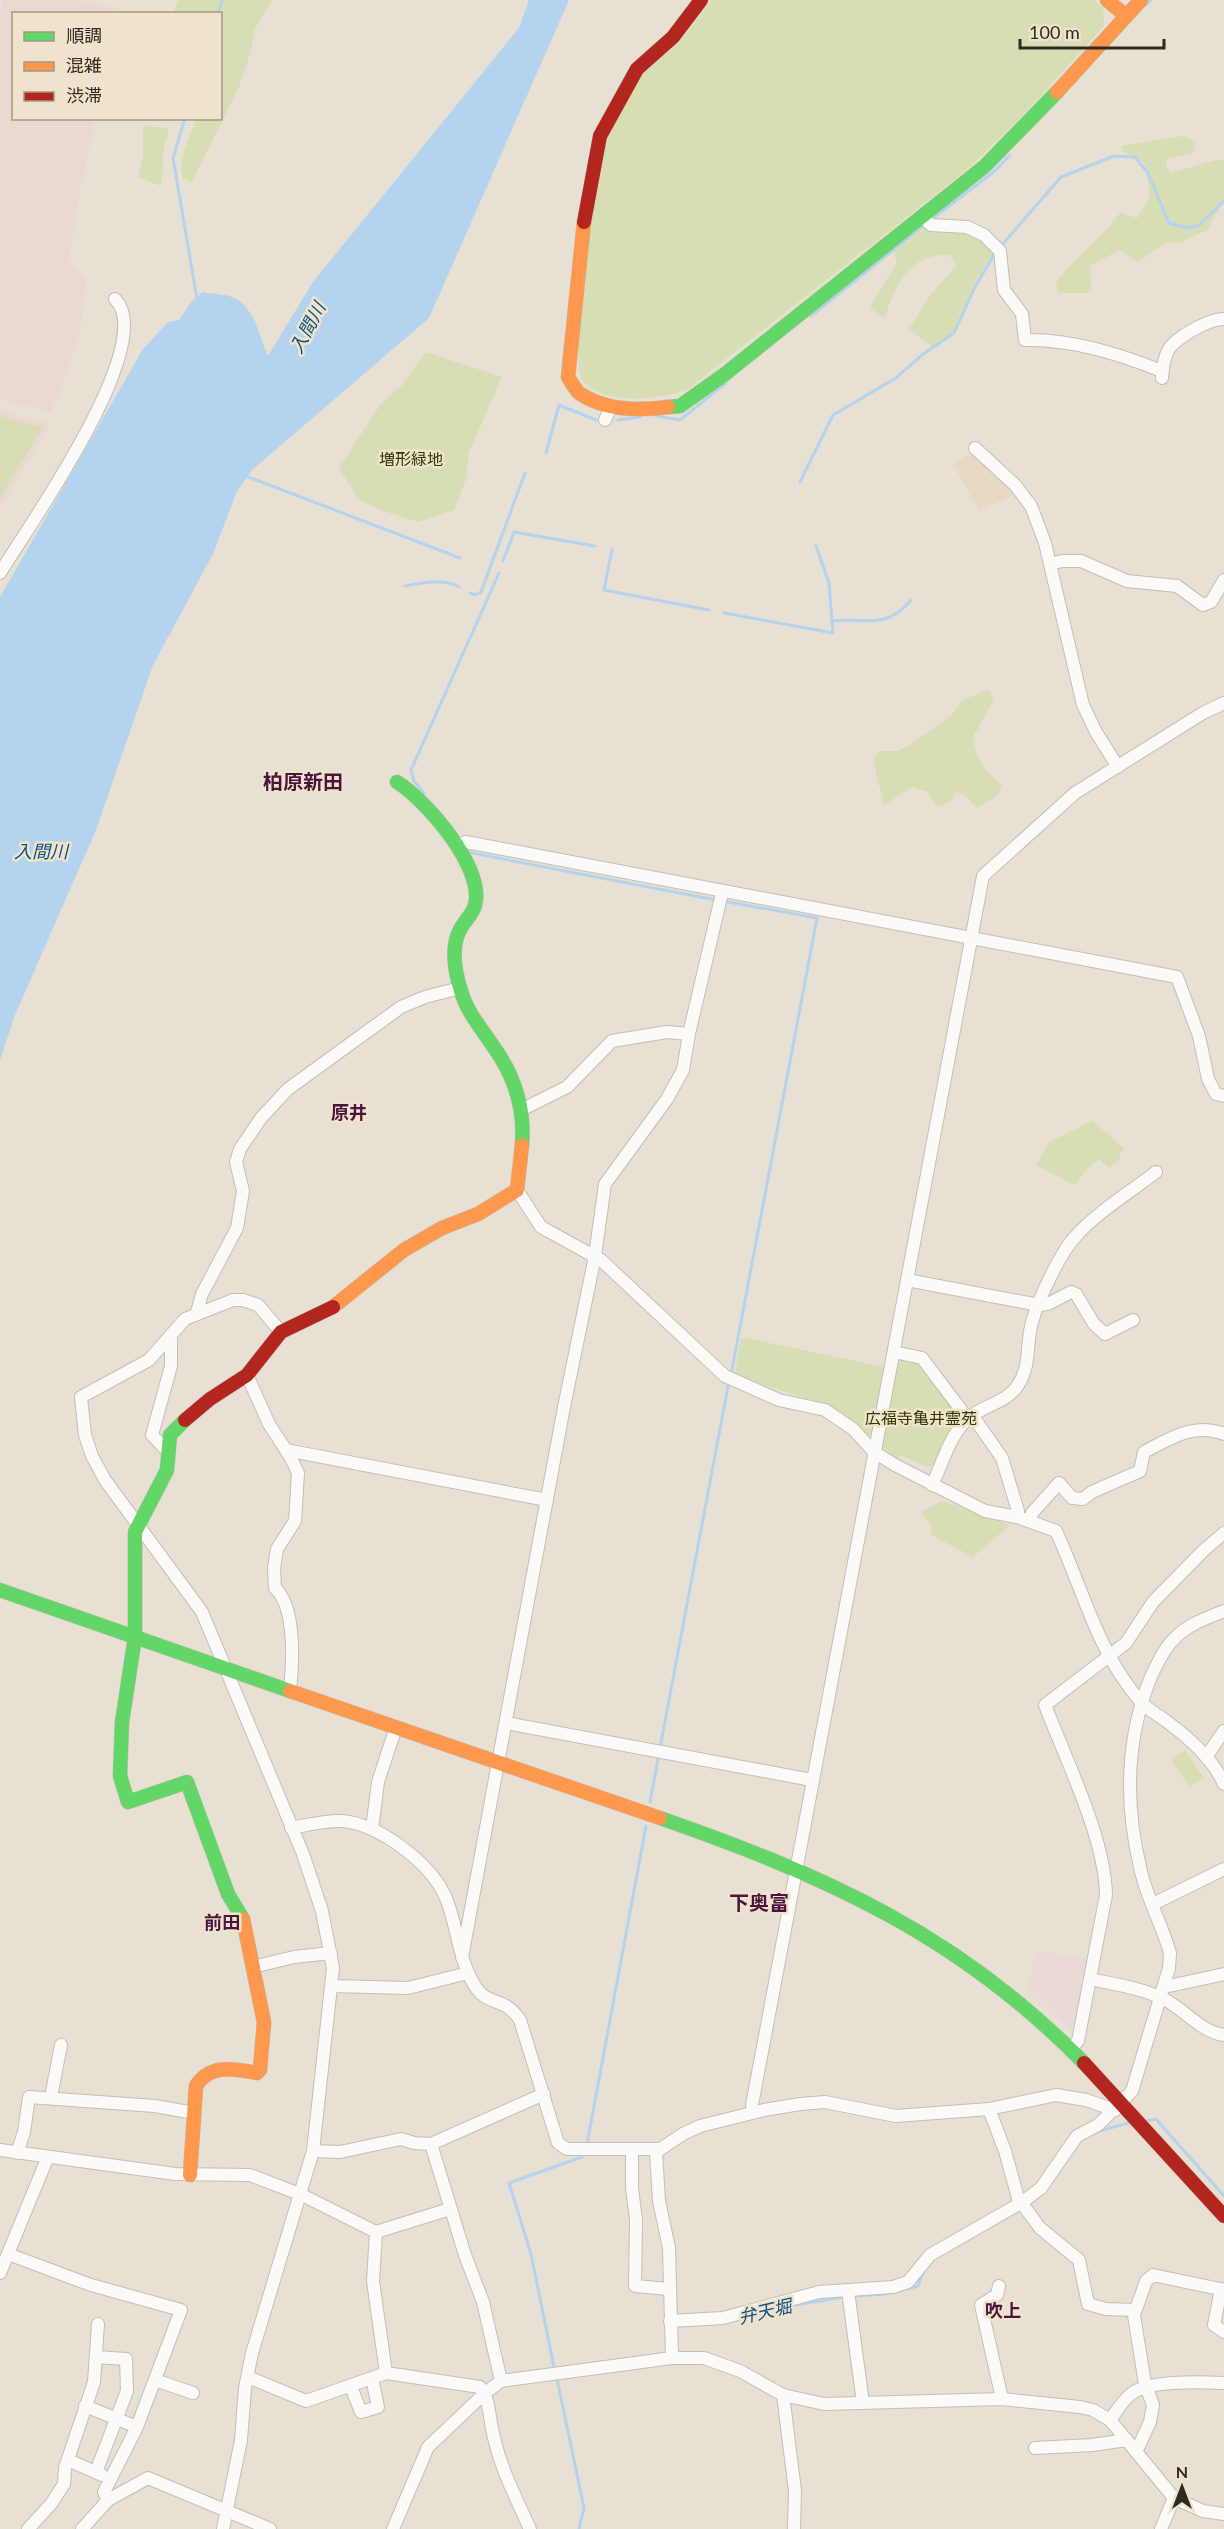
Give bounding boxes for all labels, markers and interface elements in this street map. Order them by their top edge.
legend [12,12,222,120]
scale bar [1020,12,1164,50]
text: 100 m [1029,21,1080,43]
text: 順調 [66,24,102,46]
text: 混雑 [66,54,102,76]
text: 渋滞 [66,84,102,106]
water label: 入間川 [285,297,330,357]
park label: 増形緑地 [379,449,443,468]
district label: 柏原新田 [263,769,343,793]
water label: 入間川 [14,840,70,862]
district label: 原井 [331,1101,367,1123]
park label: 広福寺亀井霊苑 [865,1408,977,1427]
district label: 下奥富 [729,1890,789,1914]
district label: 前田 [204,1911,240,1933]
water label: 弁天堀 [736,2294,796,2328]
district label: 吹上 [985,2299,1021,2321]
north arrow [1152,2457,1212,2517]
text: N [1176,2462,1188,2481]

